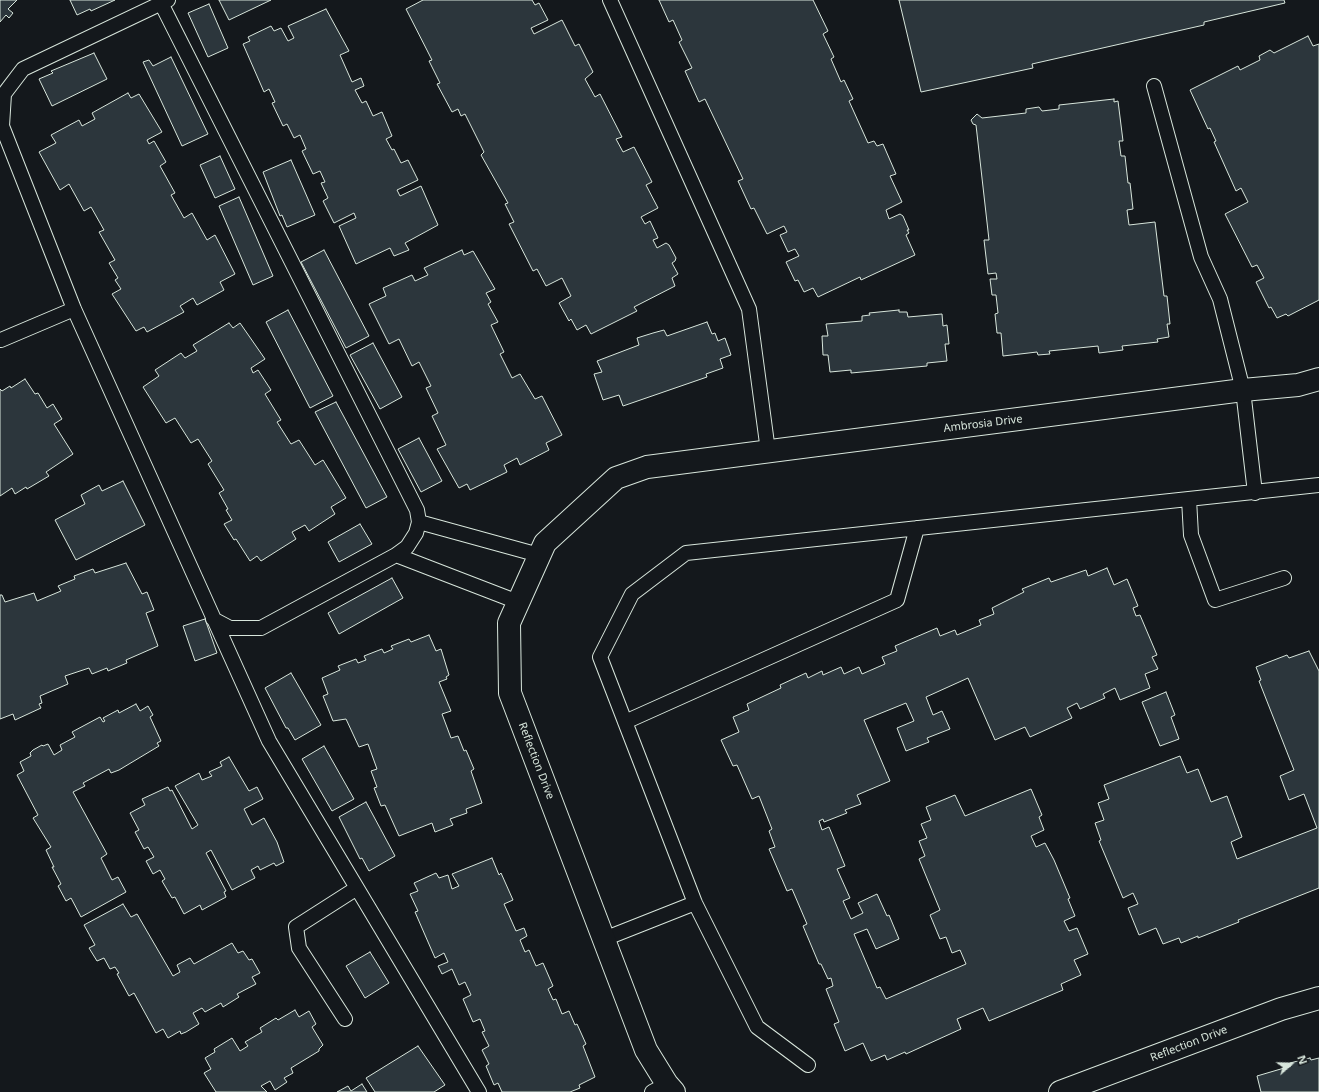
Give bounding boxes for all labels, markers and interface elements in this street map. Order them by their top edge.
street label: Ambrosia Drive [943,413,1023,435]
street label: Reflection Drive [515,721,557,801]
street label: Reflection Drive [1149,1023,1229,1065]
north arrow [1271,1044,1311,1084]
text: N [1294,1053,1311,1066]

